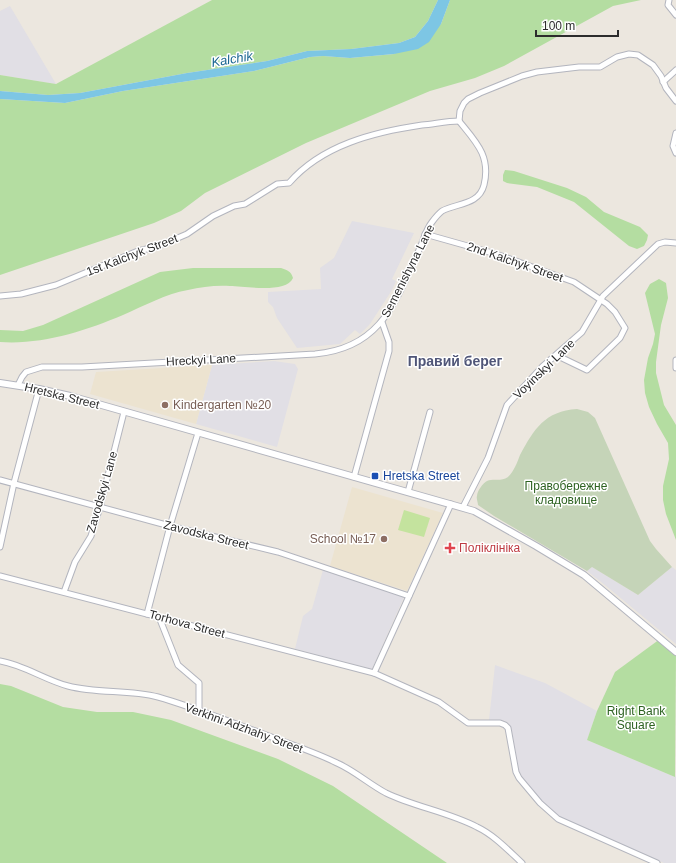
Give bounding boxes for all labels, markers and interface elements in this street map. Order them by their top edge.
scale bar [536,12,618,38]
text: 100 m [542,19,575,33]
water label: Kalchik [210,48,255,70]
street label: Semenishyna Lane [378,222,438,320]
street label: 1st Kalchyk Street [84,231,180,279]
street label: 2nd Kalchyk Street [465,239,566,285]
street label: Voyinskyi Lane [510,336,578,402]
street label: Hreckyi Lane [166,351,237,369]
district label: Правий берег [408,353,503,369]
street label: Hretska Street [23,380,102,412]
place label: Kindergarten №20 [173,398,272,412]
marker: Kindergarten №20 [160,400,170,410]
street label: Zavodskyi Lane [84,449,120,534]
place label: Hretska Street [383,469,460,483]
marker: Hretska Street [370,471,380,481]
park label: Правобережне кладовище [525,479,608,507]
street label: Zavodska Street [162,518,251,553]
place label: School №17 [310,532,376,546]
marker: School №17 [379,534,389,544]
place label: Поліклініка [459,541,521,555]
marker: Поліклініка [444,542,456,554]
street label: Torhova Street [147,607,227,641]
street label: Verkhni Adzhahy Street [183,700,306,756]
park label: Right Bank Square [607,704,666,732]

